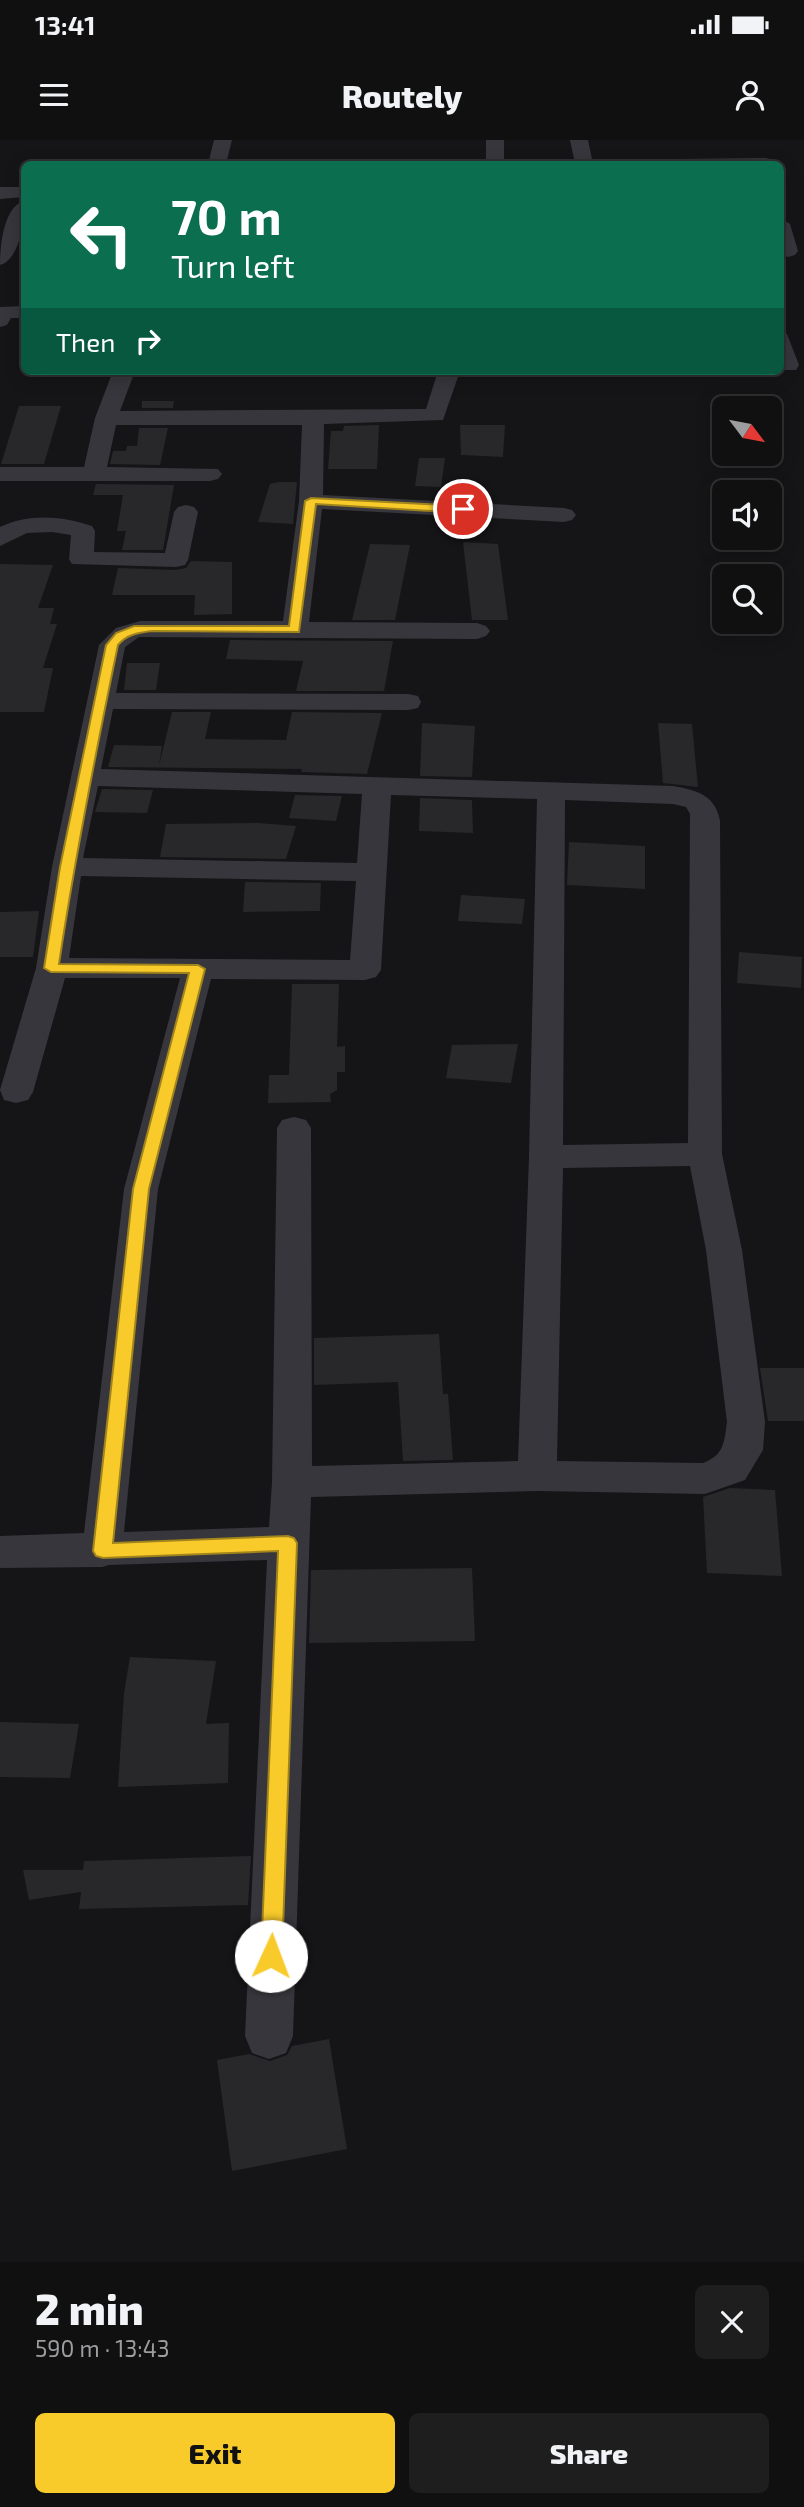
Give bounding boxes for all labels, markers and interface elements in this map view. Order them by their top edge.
text: 13:41 [35,9,95,40]
icon: menu [35,76,73,114]
text: Routely [342,76,462,114]
icon: person [731,76,769,114]
text: 70 m [171,186,282,245]
icon: left [56,189,147,280]
text: Turn left [171,246,295,284]
icon: right [129,322,167,360]
text: Then [56,326,115,357]
north arrow [712,396,782,466]
map controls [712,396,782,634]
pin [433,479,493,539]
button: sound [712,480,782,550]
icon: arrive [444,490,482,528]
button: search [712,564,782,634]
position arrow [234,1919,308,1993]
text: 2 min [35,2283,144,2333]
button: close [695,2285,769,2359]
text: 590 m · 13:43 [35,2334,170,2362]
button: Exit [35,2413,395,2493]
button: Share [409,2413,769,2493]

